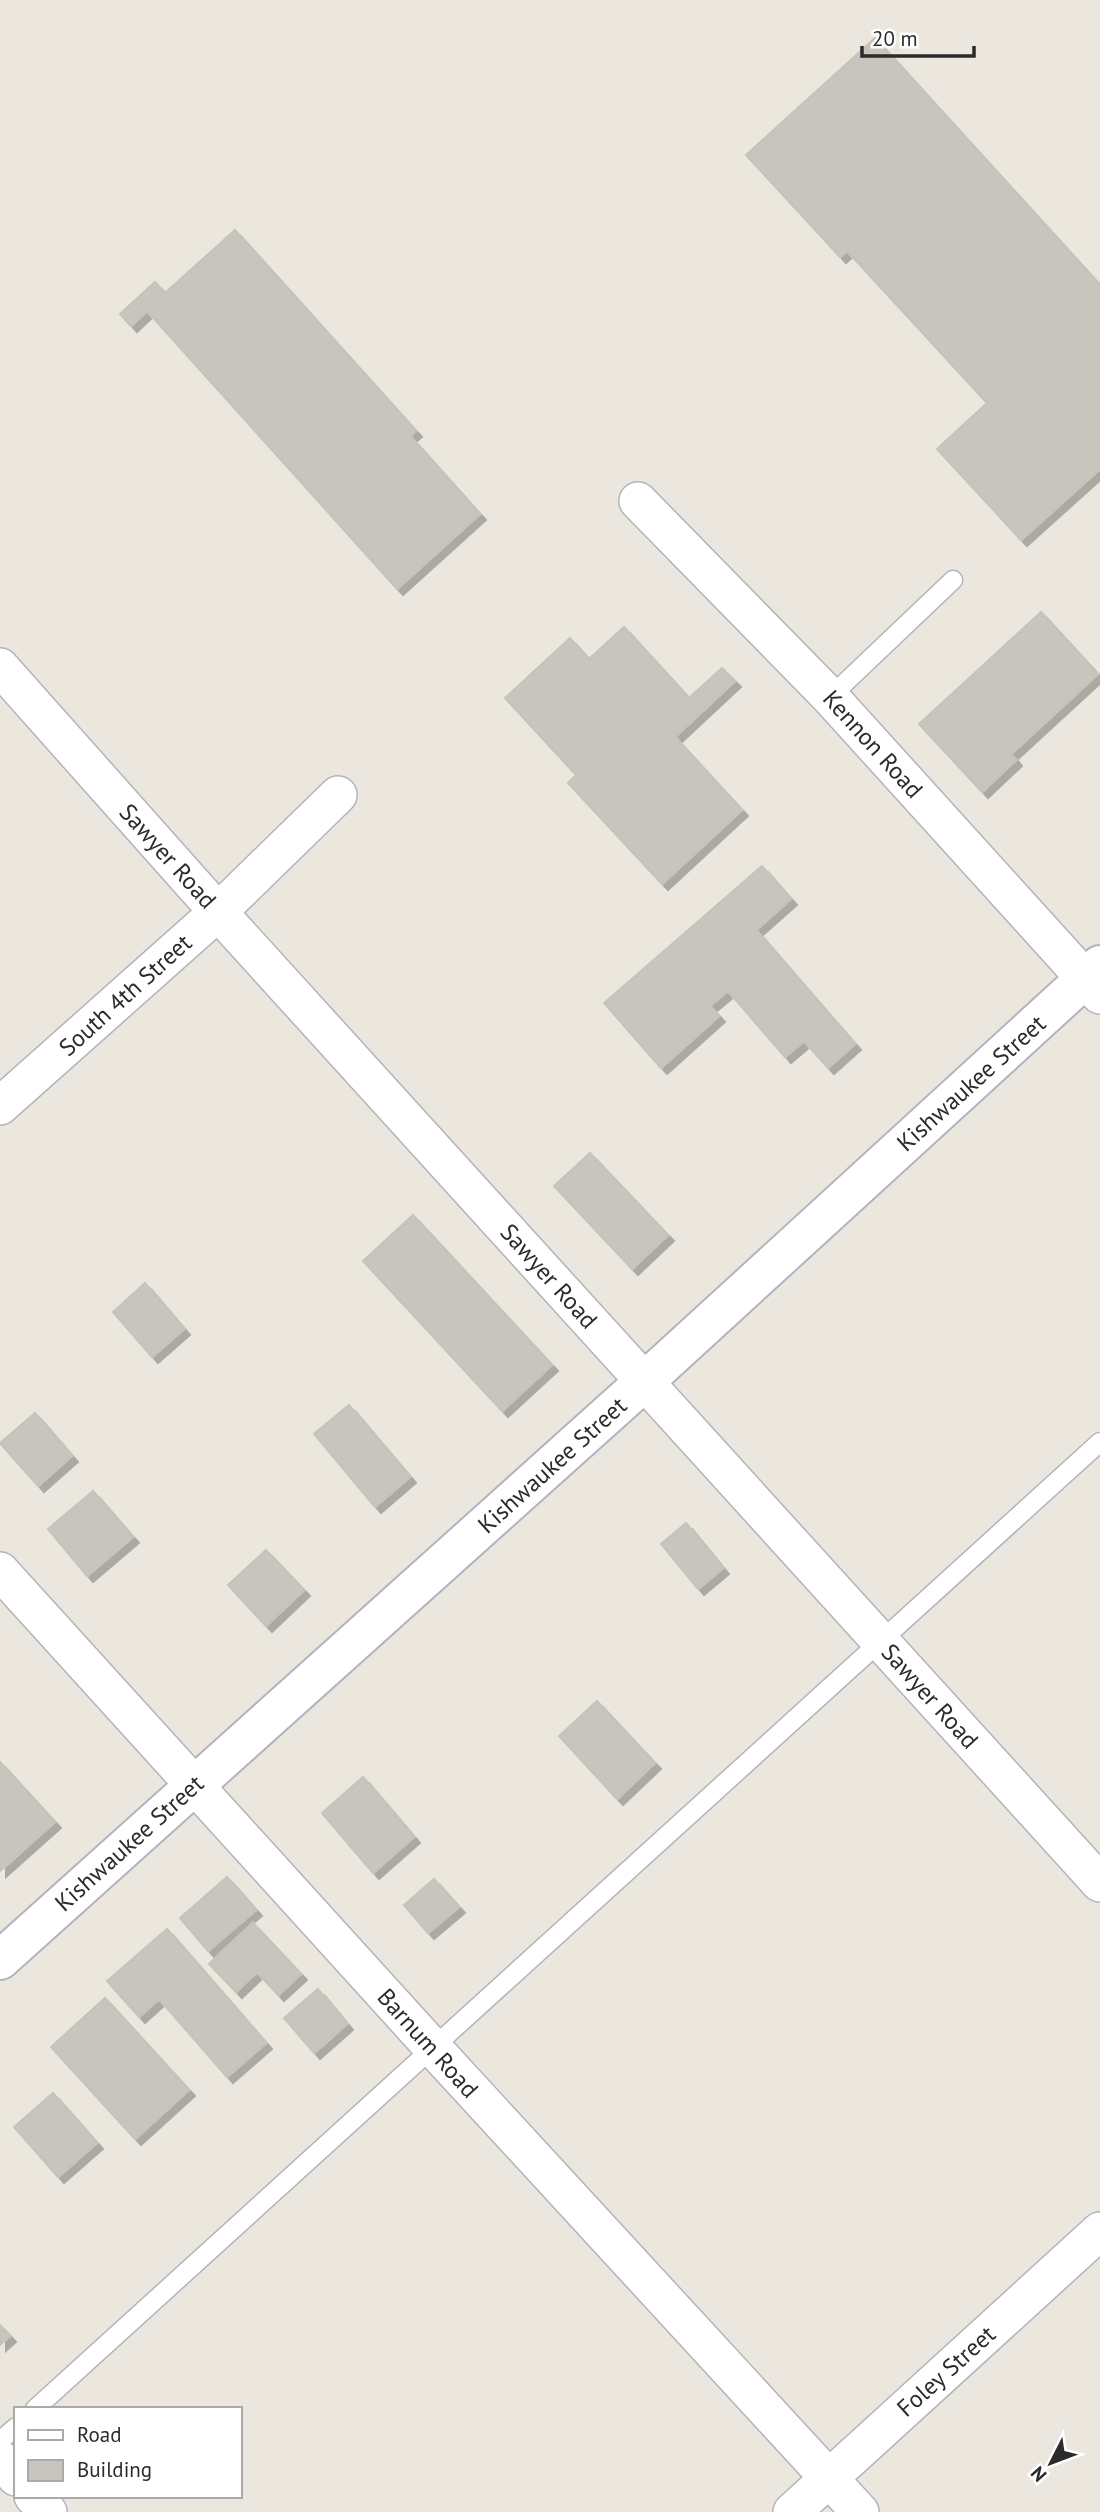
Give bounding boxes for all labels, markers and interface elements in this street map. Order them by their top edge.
scale bar [862,14,974,58]
text: 20 m [872,25,918,52]
street label: Kennon Road [816,683,930,805]
street label: Sawyer Road [113,797,223,915]
street label: South 4th Street [52,927,198,1063]
street label: Kishwaukee Street [890,1008,1052,1158]
street label: Sawyer Road [494,1217,604,1335]
street label: Kishwaukee Street [471,1390,633,1540]
street label: Sawyer Road [875,1637,985,1755]
street label: Kishwaukee Street [48,1768,210,1918]
street label: Barnum Road [371,1982,485,2104]
street label: Foley Street [890,2319,1002,2423]
legend [14,2407,242,2498]
text: Road [77,2421,121,2448]
north arrow [1016,2428,1086,2498]
text: Building [77,2456,152,2483]
text: N [1025,2462,1051,2487]

